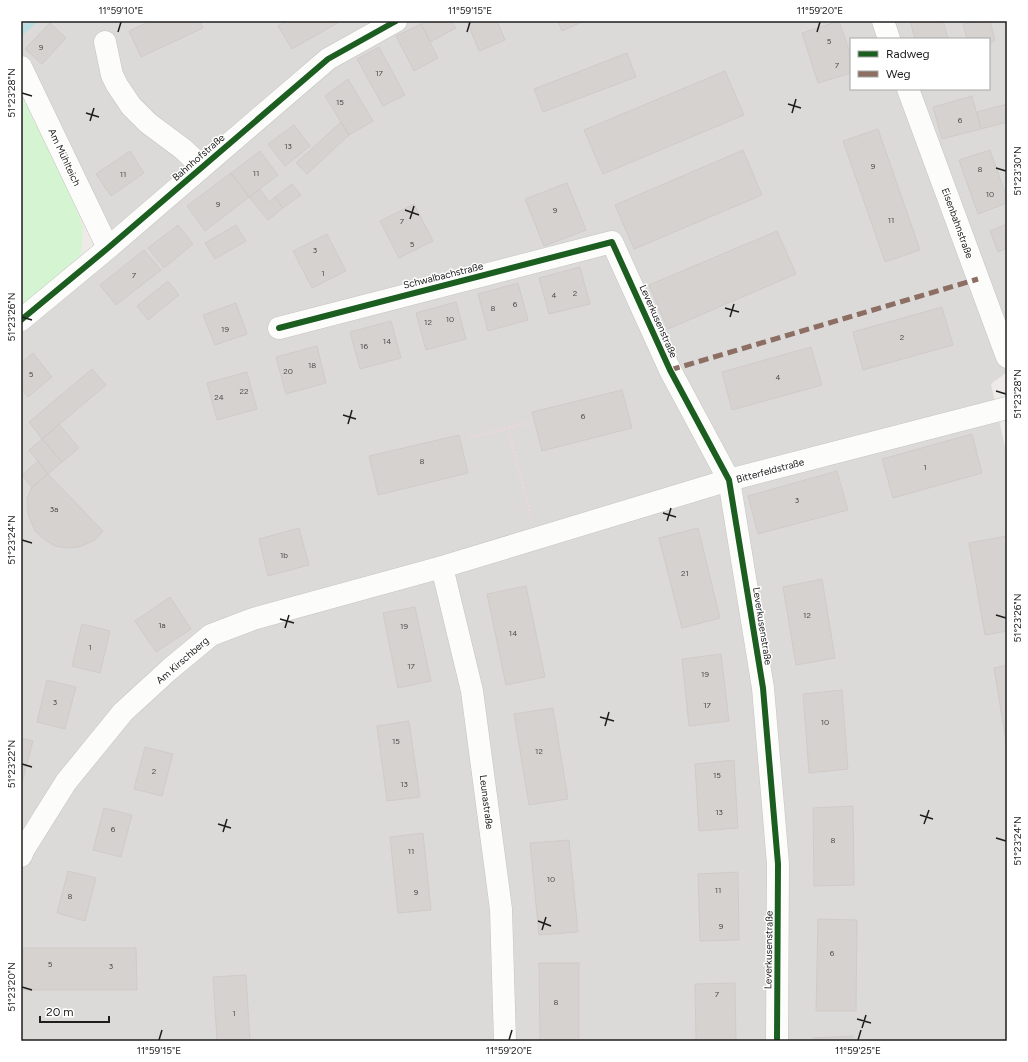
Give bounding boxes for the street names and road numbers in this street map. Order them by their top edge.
street label: Am Mühlteich [46,126,84,188]
street label: Bahnhofstraße [169,131,228,184]
street label: Eisenbahnstraße [939,186,976,261]
street label: Schwalbachstraße [402,259,485,292]
street label: Leverkusenstraße [637,283,681,360]
street label: Bitterfeldstraße [735,455,806,486]
street label: Leverkusenstraße [750,586,775,666]
street label: Am Kirschberg [153,634,212,687]
street label: Leunastraße [477,774,496,831]
street label: Leverkusenstraße [761,910,776,989]

